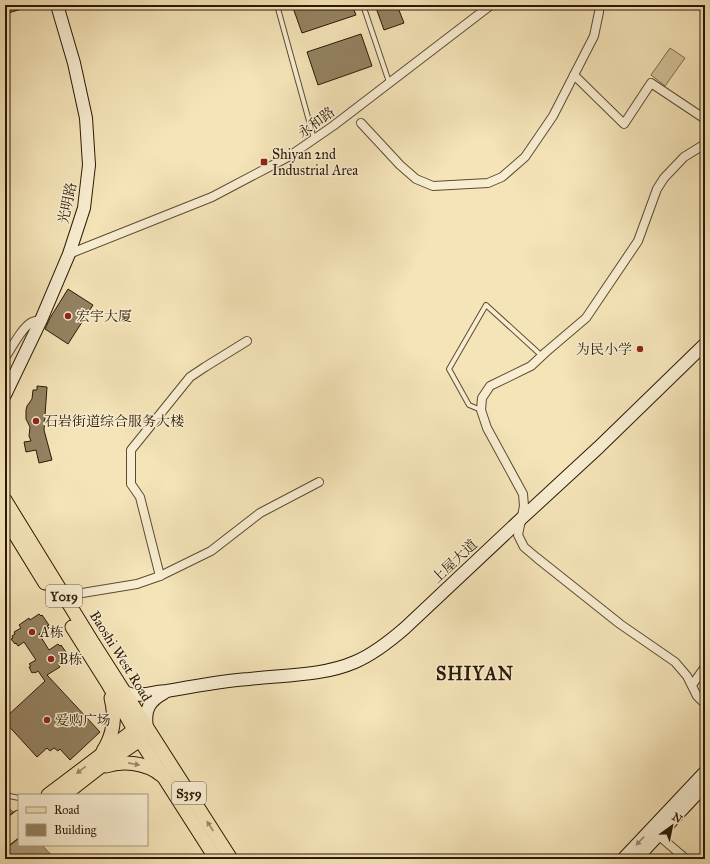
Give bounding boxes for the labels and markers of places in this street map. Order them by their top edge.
place label: Shiyan 2nd Industrial Area [272,146,358,179]
marker: Shiyan 2nd Industrial Area [259,157,269,167]
place label: 宏宇大厦 [76,308,132,325]
marker: 宏宇大厦 [63,311,73,321]
place label: 为民小学 [576,341,632,358]
marker: 为民小学 [635,344,645,354]
place label: 石岩街道综合服务大楼 [44,413,184,430]
marker: 石岩街道综合服务大楼 [31,416,41,426]
place label: A栋 [39,624,63,641]
marker: A栋 [27,627,37,637]
place label: B栋 [59,651,82,668]
marker: B栋 [46,654,56,664]
place label: 爱购广场 [55,712,111,729]
marker: 爱购广场 [42,715,52,725]

